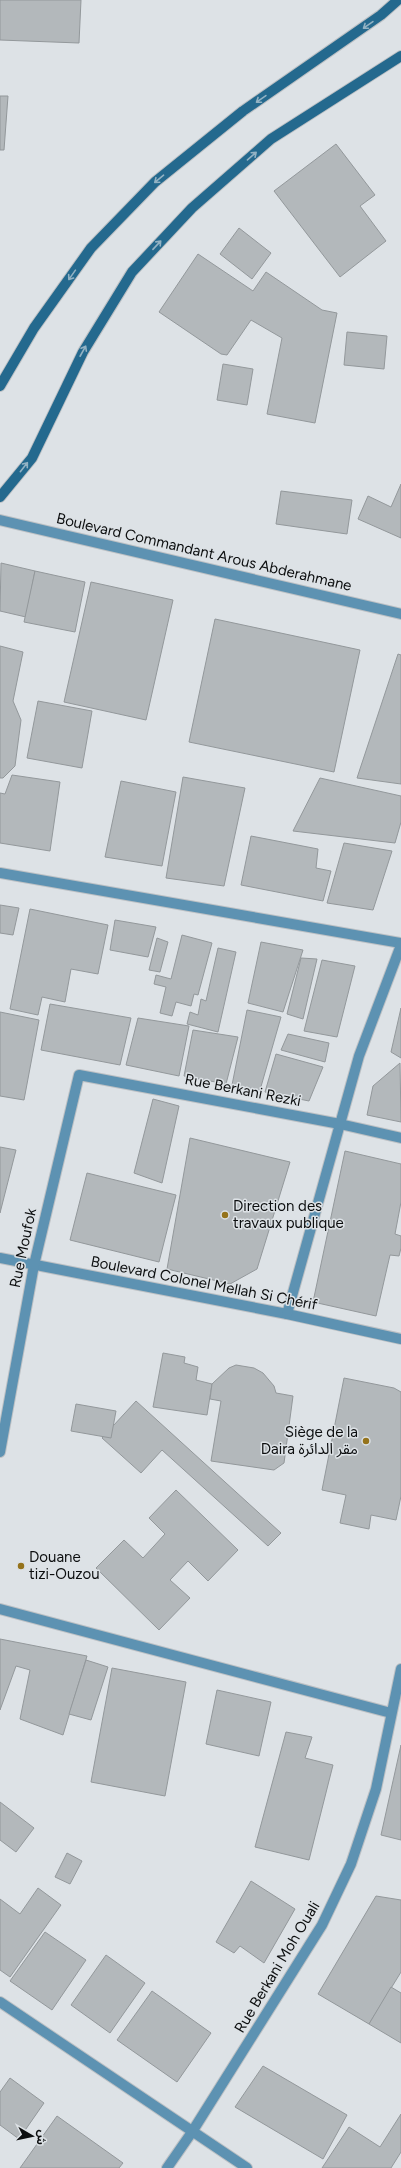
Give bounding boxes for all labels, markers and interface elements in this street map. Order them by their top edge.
one-way arrow [363,21,374,29]
one-way arrow [256,95,267,103]
one-way arrow [247,151,257,161]
one-way arrow [153,174,164,183]
one-way arrow [153,240,162,250]
one-way arrow [68,269,76,280]
one-way arrow [80,345,88,357]
one-way arrow [20,461,29,472]
street label: Boulevard Commandant Arous Abderahmane [55,509,353,595]
street label: Rue Berkani Rezki [183,1070,303,1110]
place label: Direction des travaux publique [233,1197,344,1232]
street label: Rue Moufok [6,1206,40,1289]
marker: Direction des travaux publique [220,1210,230,1220]
street label: Boulevard Colonel Mellah Si Chérif [89,1252,319,1314]
place label: Siège de la Daira مقر الدائرة [261,1423,358,1458]
marker: Siège de la Daira مقر الدائرة [361,1436,371,1446]
place label: Douane tizi-Ouzou [29,1548,100,1583]
marker: Douane tizi-Ouzou [16,1561,26,1571]
street label: Rue Berkani Moh Ouali [231,1898,323,2036]
north arrow [12,2116,52,2156]
text: ش [34,2129,49,2146]

